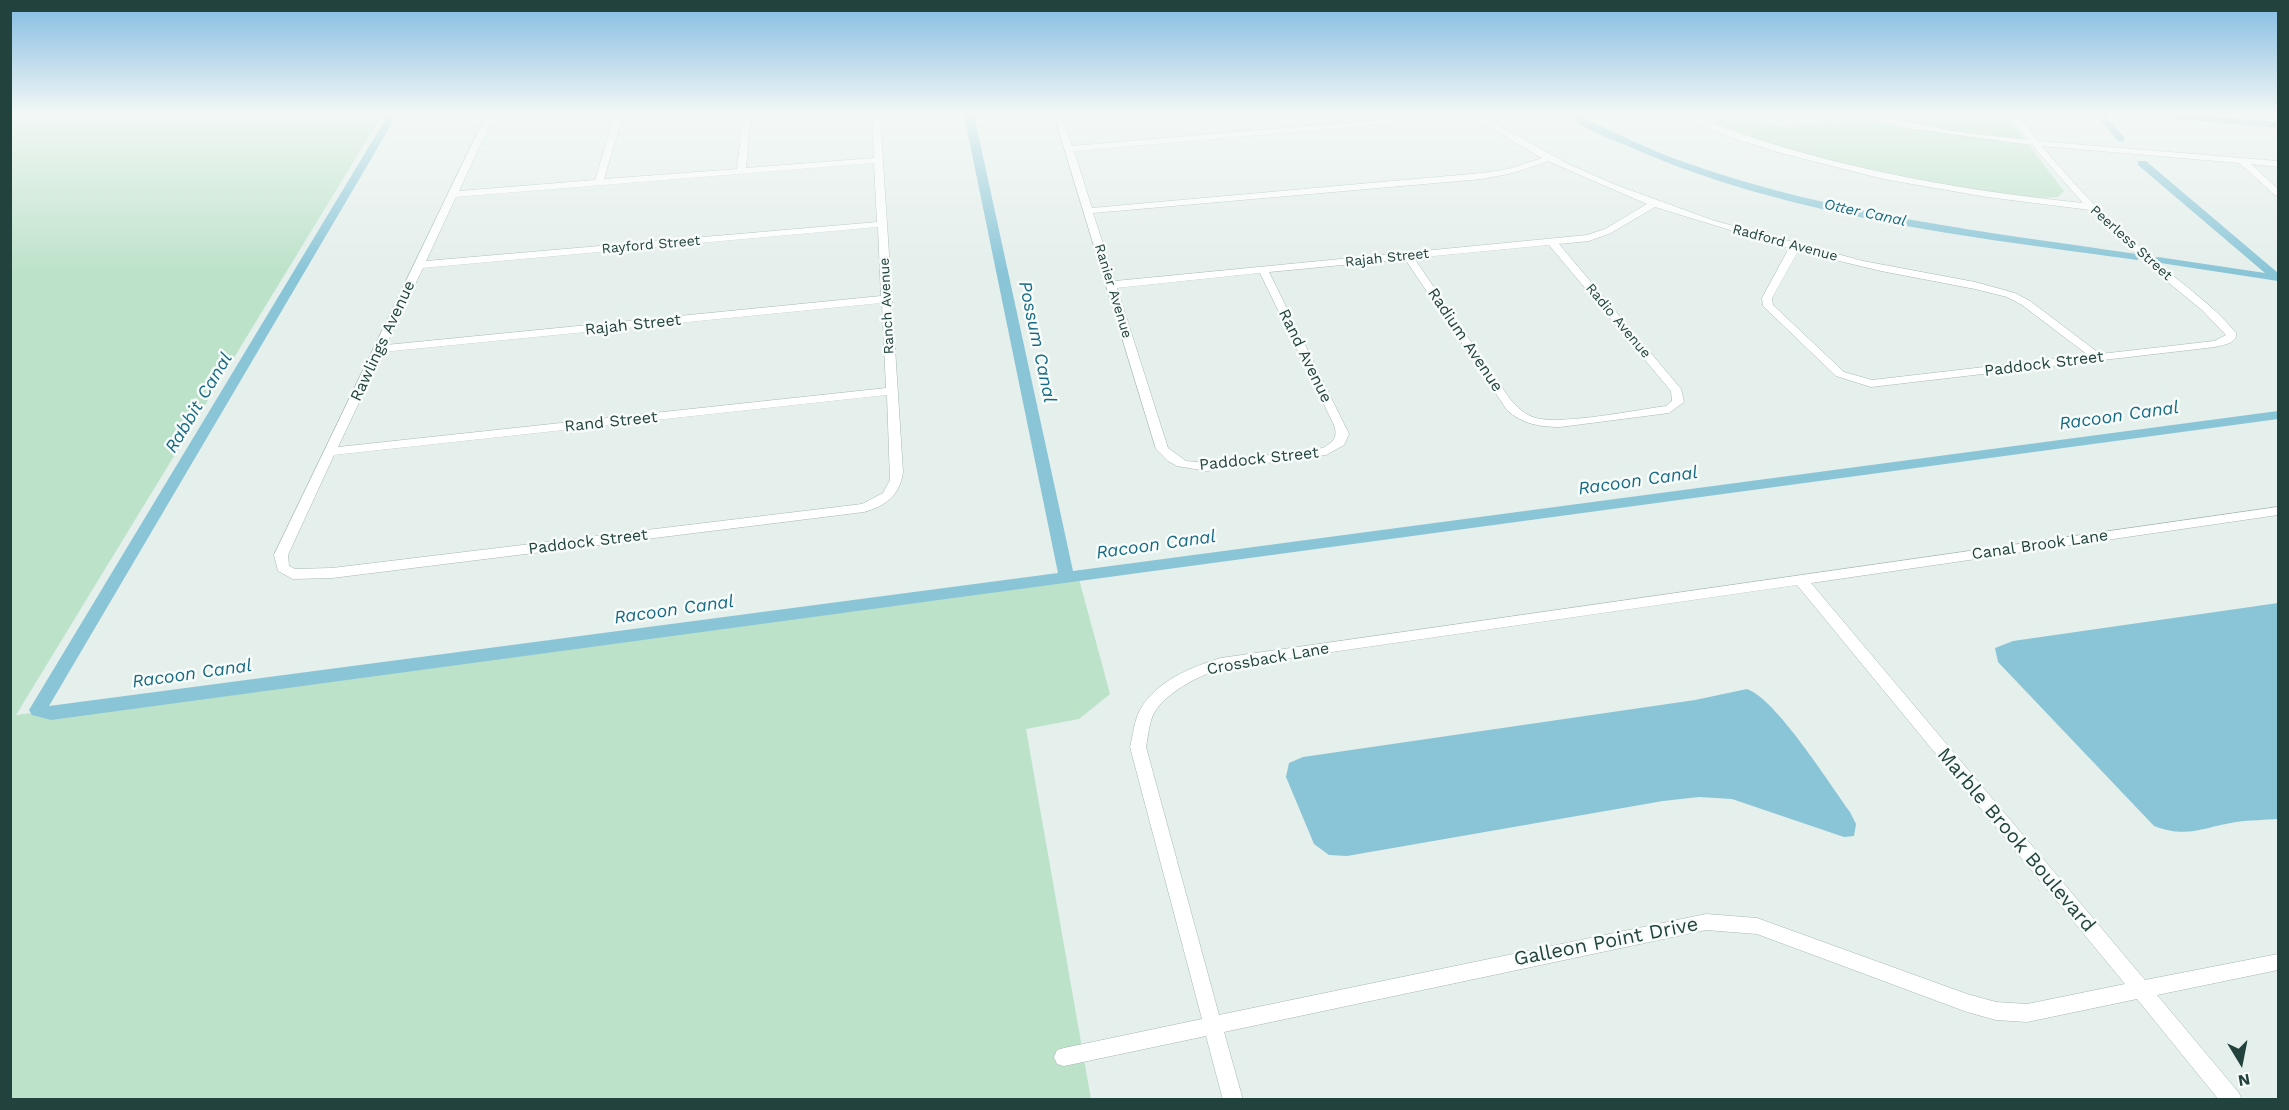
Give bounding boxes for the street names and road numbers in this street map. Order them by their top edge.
street label: Peerless Street [2087,202,2175,284]
street label: Radford Avenue [1731,221,1839,265]
street label: Rayford Street [601,232,701,258]
street label: Ranier Avenue [1091,242,1135,340]
street label: Rajah Street [1344,245,1430,271]
street label: Ranch Avenue [876,257,898,355]
street label: Rawlings Avenue [347,278,419,404]
street label: Radio Avenue [1582,280,1654,362]
street label: Radium Avenue [1423,284,1507,396]
street label: Rand Avenue [1274,306,1336,406]
street label: Rajah Street [584,310,682,340]
street label: Paddock Street [1983,347,2105,381]
street label: Rand Street [564,408,658,436]
street label: Paddock Street [1198,443,1320,475]
street label: Paddock Street [527,525,649,559]
street label: Canal Brook Lane [1971,526,2109,564]
street label: Crossback Lane [1205,639,1331,679]
street label: Marble Brook Boulevard [1932,743,2100,937]
street label: Galleon Point Drive [1512,912,1700,972]

